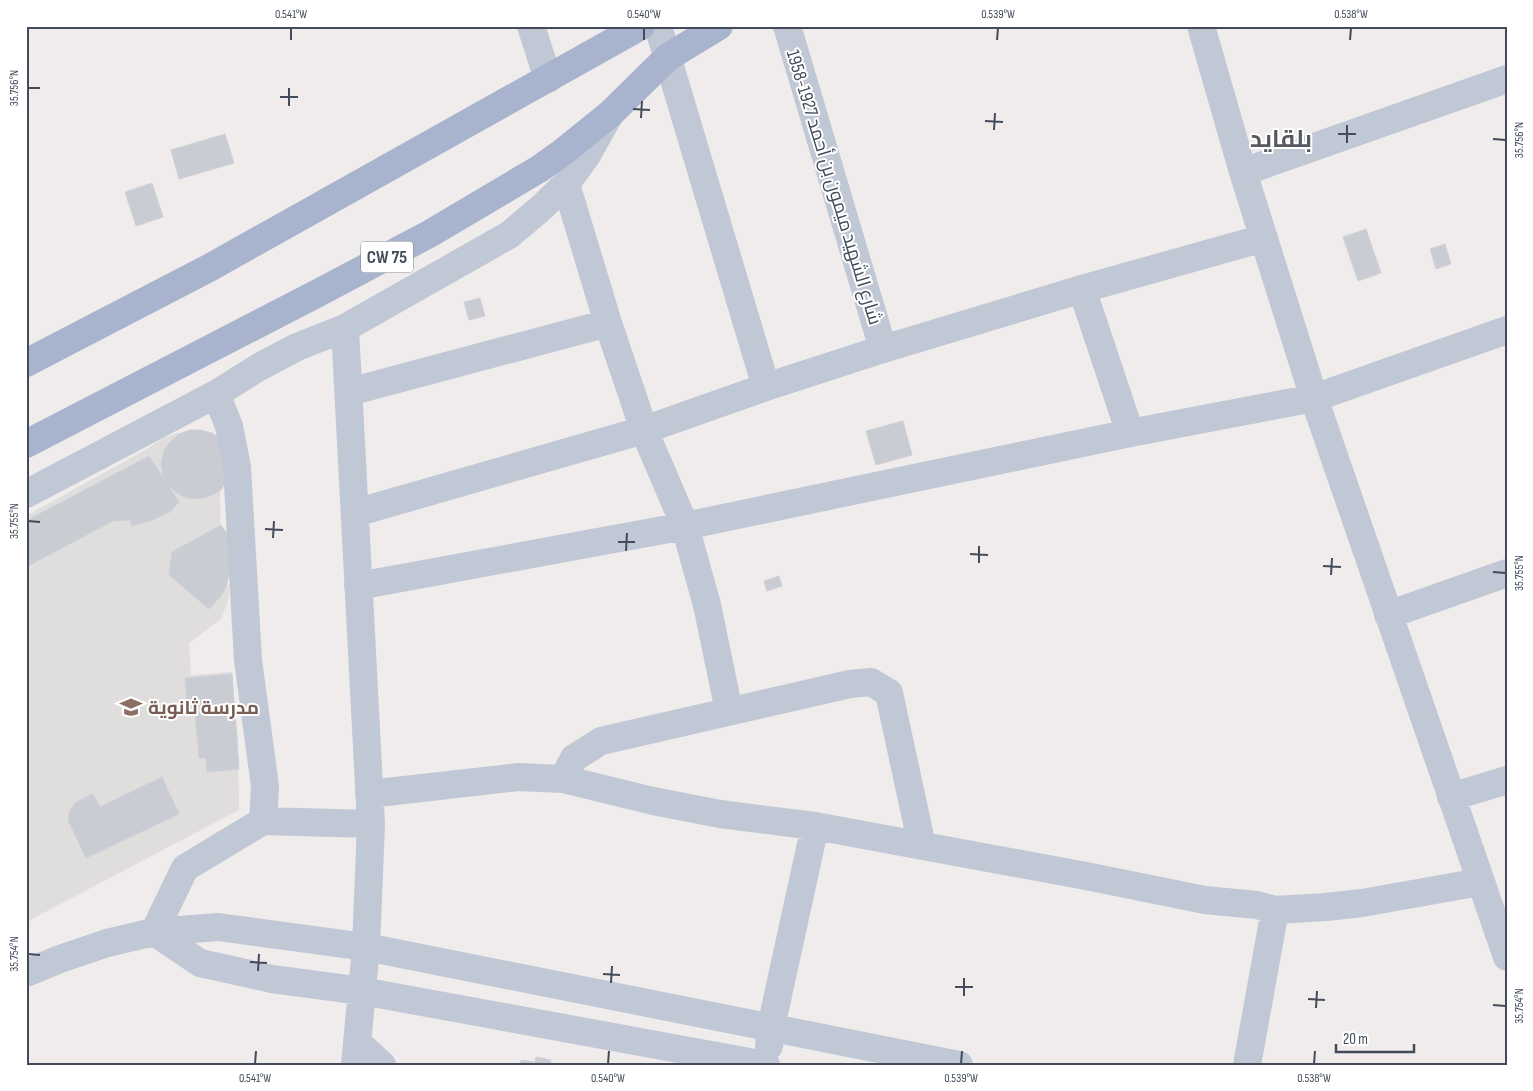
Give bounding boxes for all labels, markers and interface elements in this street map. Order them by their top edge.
text: 0.541°W [275,7,307,22]
text: 0.540°W [627,7,661,22]
text: 0.539°W [981,7,1015,22]
text: 0.538°W [1334,7,1368,22]
street label: شارع الشهيد ميمون بن أحمد 1927-1958 [780,47,887,328]
text: 35.756°N [7,70,22,106]
text: 35.756°N [1512,122,1527,158]
district label: بلقايد [1250,125,1312,154]
road number: CW 75 [361,242,413,272]
text: 35.755°N [7,503,22,539]
text: 35.755°N [1512,555,1527,591]
school or university icon: مدرسة ثانوية [118,694,144,720]
place label: مدرسة ثانوية [148,697,259,720]
text: 35.754°N [7,936,22,972]
text: 35.754°N [1512,988,1527,1024]
scale bar [1336,1021,1413,1053]
text: 20 m [1343,1030,1368,1049]
text: 0.541°W [239,1071,271,1086]
text: 0.540°W [591,1071,625,1086]
text: 0.539°W [944,1071,978,1086]
text: 0.538°W [1297,1071,1331,1086]

